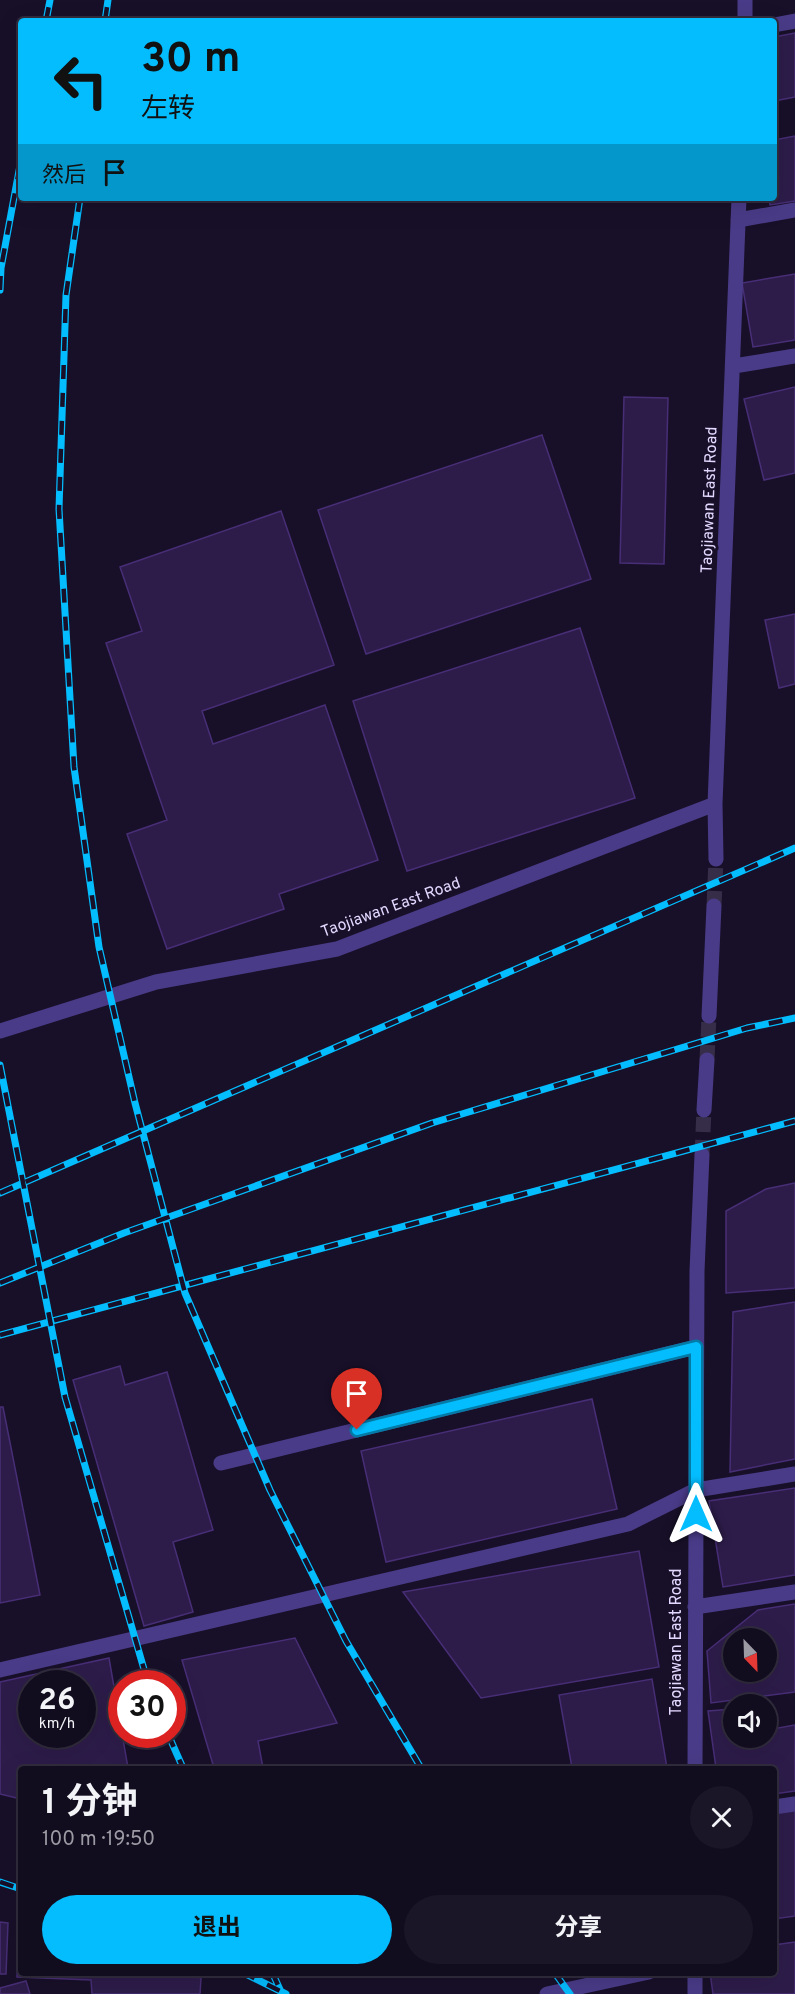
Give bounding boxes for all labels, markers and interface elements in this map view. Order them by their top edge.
text: 30 m [141,34,240,87]
icon: left [42,42,120,120]
text: 左转 [141,93,195,127]
icon: arrive [98,156,131,189]
text: 然后 [42,163,86,190]
street label: Taojiawan East Road [697,426,723,574]
street label: Taojiawan East Road [318,873,464,943]
pin [331,1368,382,1430]
icon: arrive [340,1377,373,1410]
position arrow [664,1482,728,1546]
street label: Taojiawan East Road [667,1568,687,1716]
north arrow [723,1628,777,1682]
map controls [723,1628,777,1748]
speed limit sign: 30 [108,1670,186,1748]
text: 26 [39,1683,75,1720]
button: sound [723,1694,777,1748]
text: km/h [39,1715,75,1734]
text: 1 分钟 [42,1781,137,1827]
button: close [690,1786,753,1849]
text: 100 m · 19:50 [42,1827,155,1853]
button: 退出 [42,1895,392,1964]
button: 分享 [404,1895,753,1964]

